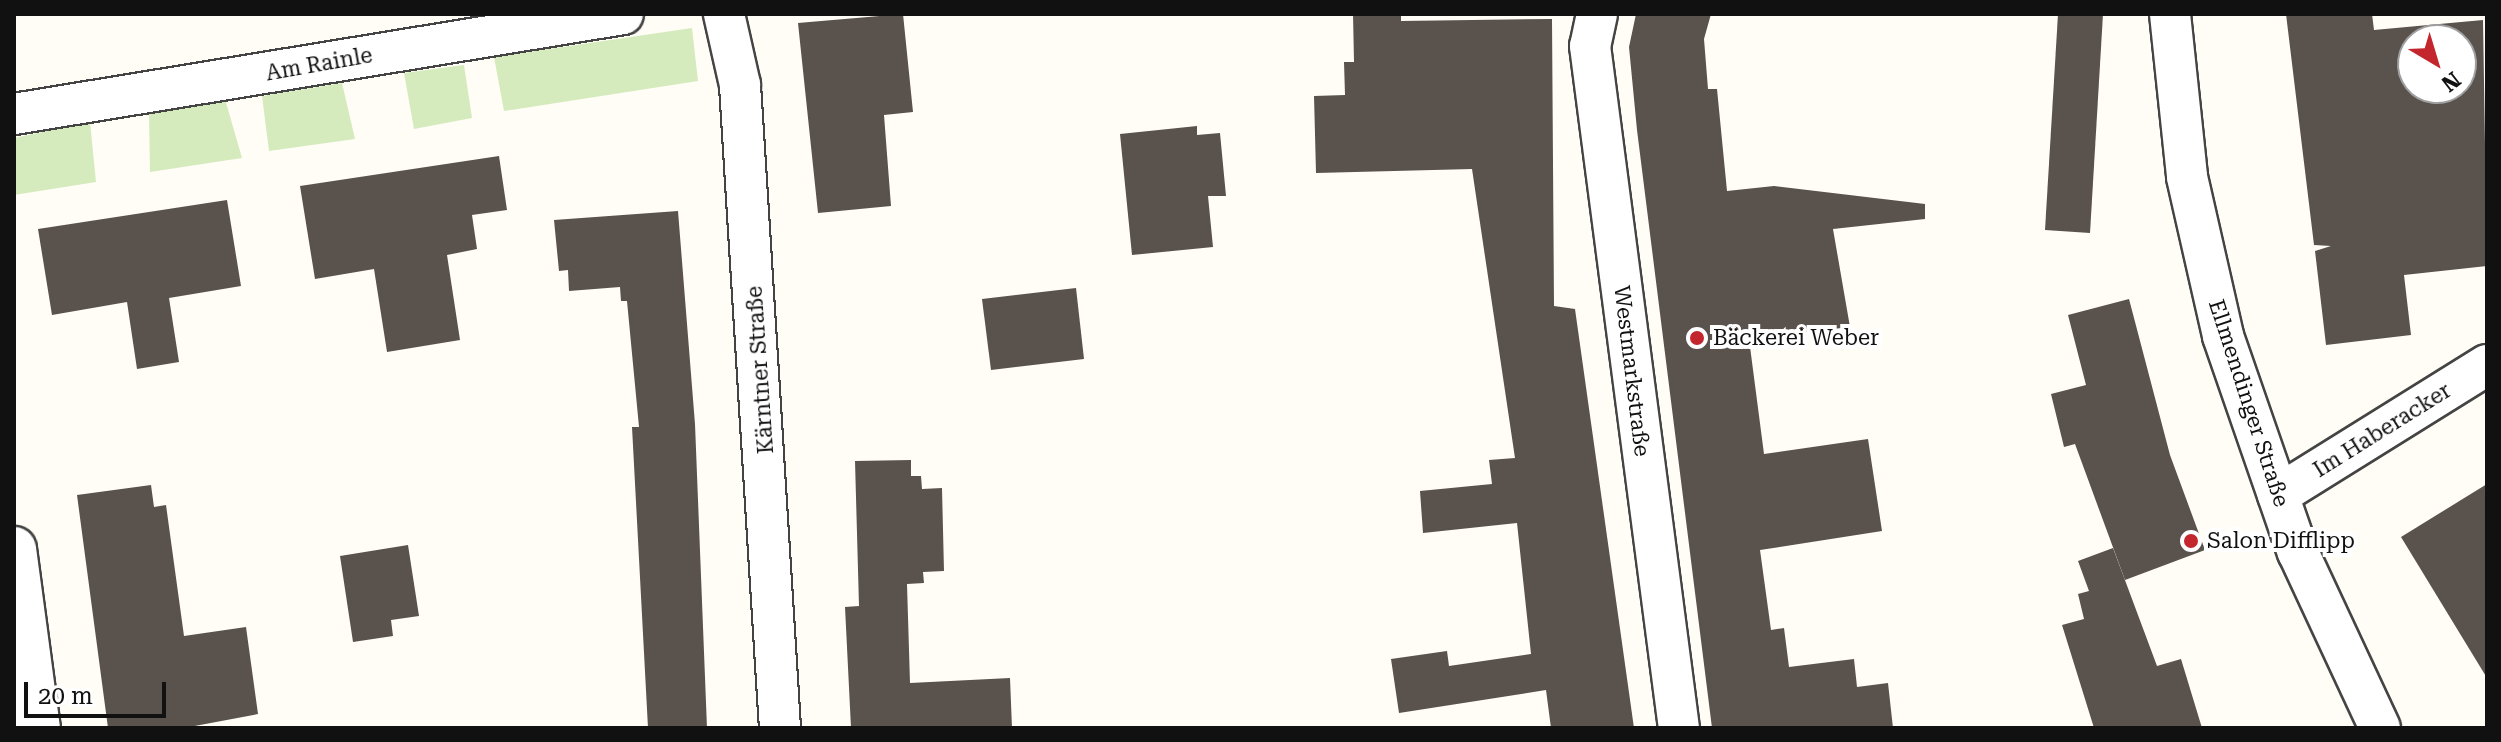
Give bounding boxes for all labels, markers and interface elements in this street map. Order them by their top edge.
north arrow [2397,24,2477,104]
street label: Am Rainle [264,42,374,86]
text: N [2436,67,2465,97]
street label: Westmarkstraße [1608,284,1656,458]
street label: Kärntner Straße [741,285,779,455]
street label: Ellmendinger Straße [2203,296,2295,510]
place label: Bäckerei Weber [1713,325,1879,351]
marker: Bäckerei Weber [1688,329,1706,347]
street label: Im Haberacker [2308,377,2456,483]
place label: Salon Difflipp [2207,528,2355,554]
marker: Salon Difflipp [2182,532,2200,550]
scale bar [28,666,170,716]
text: 20 m [38,682,93,710]

